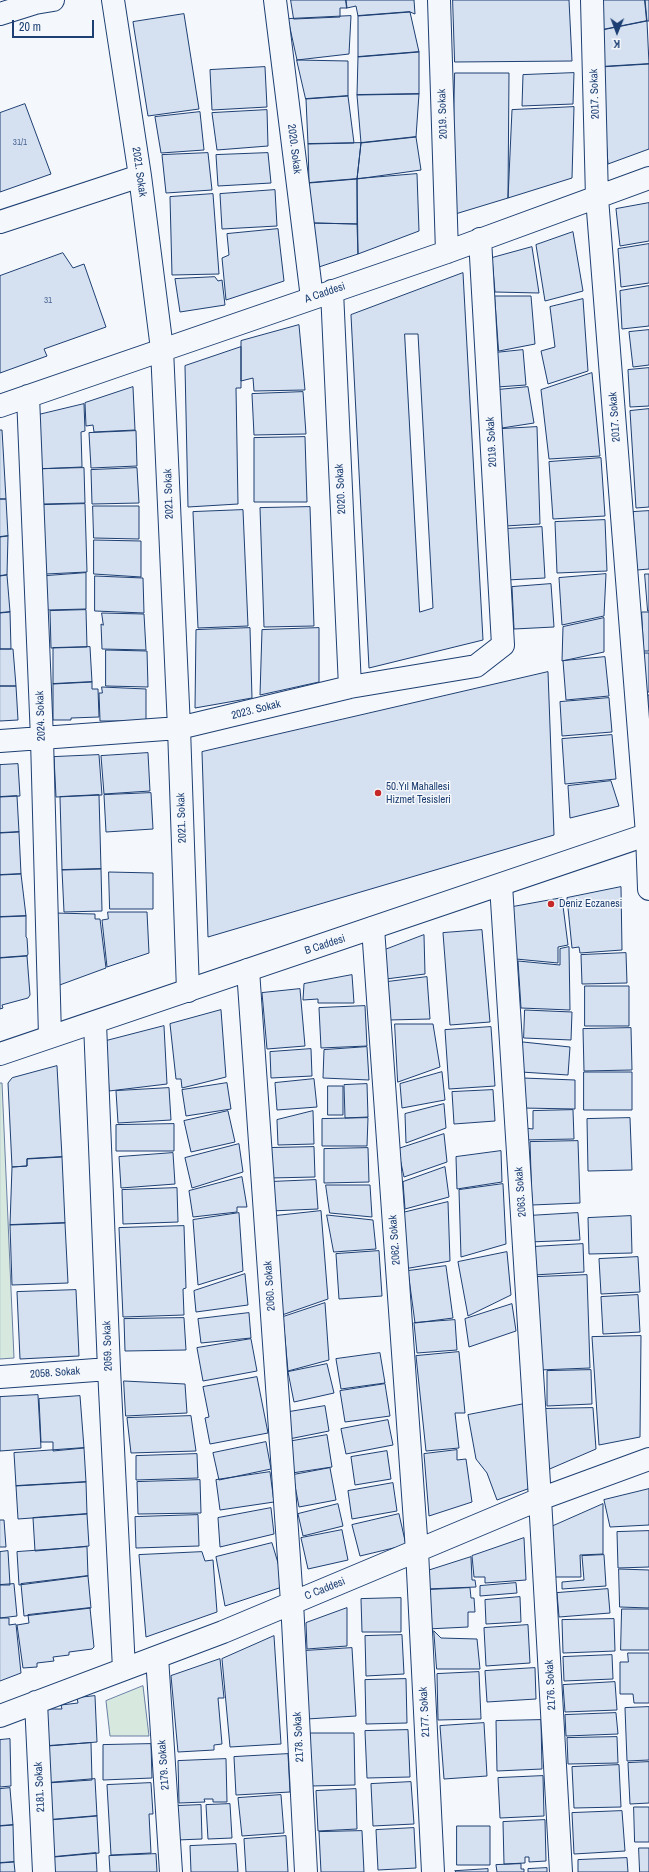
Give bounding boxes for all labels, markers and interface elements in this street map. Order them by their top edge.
scale bar [14,12,96,38]
north arrow [597,12,637,52]
text: 20 m [19,19,41,35]
text: K [613,37,620,51]
street label: 2017. Sokak [588,69,602,119]
street label: 2019. Sokak [436,89,450,139]
street label: 2020. Sokak [284,123,304,175]
house number: 31/1 [13,138,27,148]
street label: 2021. Sokak [129,146,149,198]
street label: A Caddesi [303,280,347,306]
house number: 31 [44,296,52,306]
street label: 2017. Sokak [607,392,623,442]
street label: 2019. Sokak [484,417,500,467]
street label: 2020. Sokak [333,464,349,514]
street label: 2021. Sokak [162,469,176,519]
street label: 2024. Sokak [34,691,48,741]
street label: 2023. Sokak [230,698,282,722]
place label: 50.Yıl Mahallesi Hizmet Tesisleri [386,780,451,806]
marker: 50.Yıl Mahallesi Hizmet Tesisleri [373,788,383,798]
street label: 2021. Sokak [175,793,189,843]
place label: Deniz Eczanesi [559,897,622,911]
marker: Deniz Eczanesi [546,899,556,909]
street label: B Caddesi [303,932,347,958]
street label: 2063. Sokak [513,1167,529,1217]
street label: 2062. Sokak [387,1215,403,1265]
street label: 2060. Sokak [262,1261,278,1311]
street label: 2059. Sokak [101,1321,115,1371]
street label: 2058. Sokak [30,1365,80,1381]
street label: C Caddesi [303,1575,347,1603]
street label: 2176. Sokak [543,1660,559,1710]
street label: 2177. Sokak [417,1687,433,1737]
street label: 2178. Sokak [291,1712,307,1762]
street label: 2179. Sokak [156,1740,172,1790]
street label: 2181. Sokak [32,1762,48,1812]

